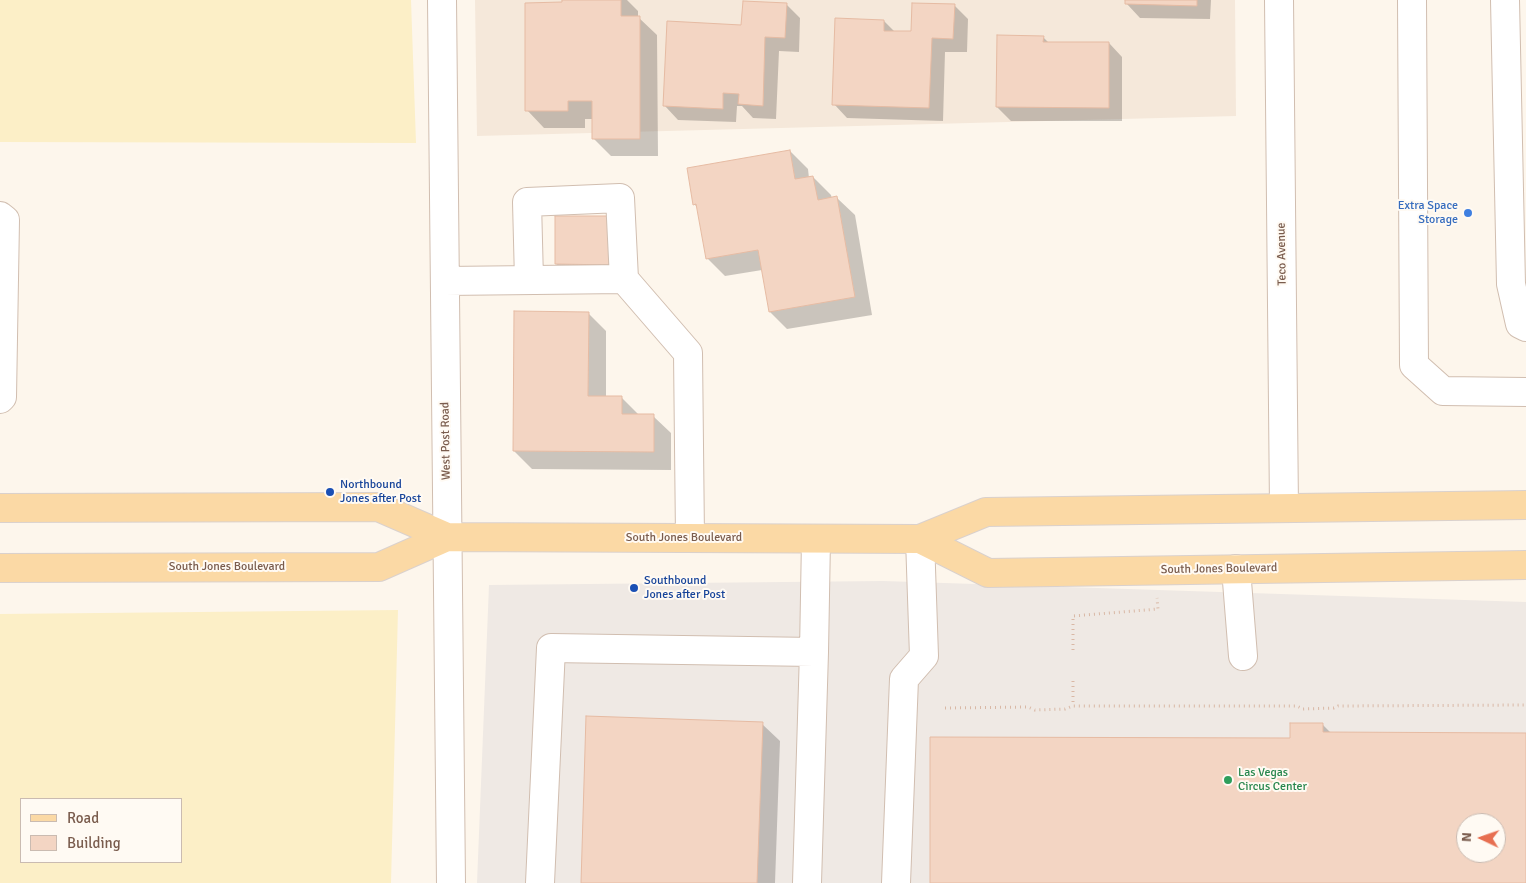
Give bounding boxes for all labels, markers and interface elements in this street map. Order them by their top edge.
place label: Extra Space Storage [1398,199,1458,227]
marker: Extra Space Storage [1462,207,1474,219]
street label: Teco Avenue [1274,222,1290,286]
street label: West Post Road [438,402,454,480]
place label: Northbound Jones after Post [340,478,421,506]
marker: Northbound Jones after Post [324,486,336,498]
street label: South Jones Boulevard [626,531,742,545]
street label: South Jones Boulevard [169,560,285,574]
street label: South Jones Boulevard [1161,561,1277,577]
place label: Southbound Jones after Post [644,574,725,602]
marker: Southbound Jones after Post [628,582,640,594]
place label: Las Vegas Circus Center [1238,766,1307,794]
marker: Las Vegas Circus Center [1222,774,1234,786]
legend [20,798,182,863]
text: Road [67,809,99,827]
north arrow [1456,813,1506,863]
text: N [1458,832,1475,843]
text: Building [67,834,121,852]

